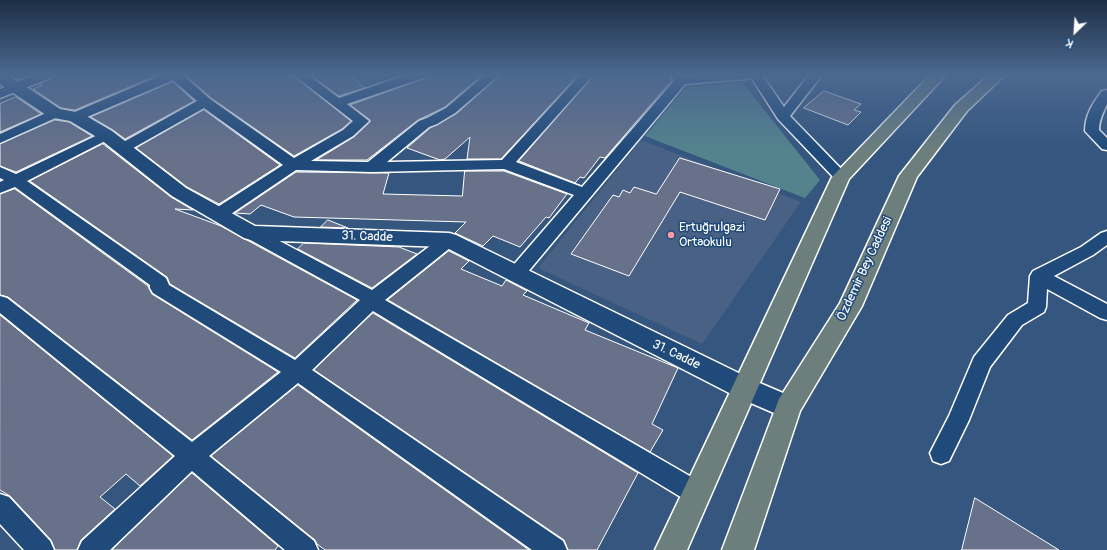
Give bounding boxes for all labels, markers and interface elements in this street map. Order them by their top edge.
north arrow [1055,12,1095,52]
text: K [1064,36,1075,51]
street label: Özdemir Bey Caddesi [834,214,896,324]
place label: Ertuğrulgazi Ortaokulu [679,220,745,251]
street label: 31. Cadde [341,228,393,246]
marker: Ertuğrulgazi Ortaokulu [666,230,676,240]
street label: 31. Cadde [650,337,702,373]

